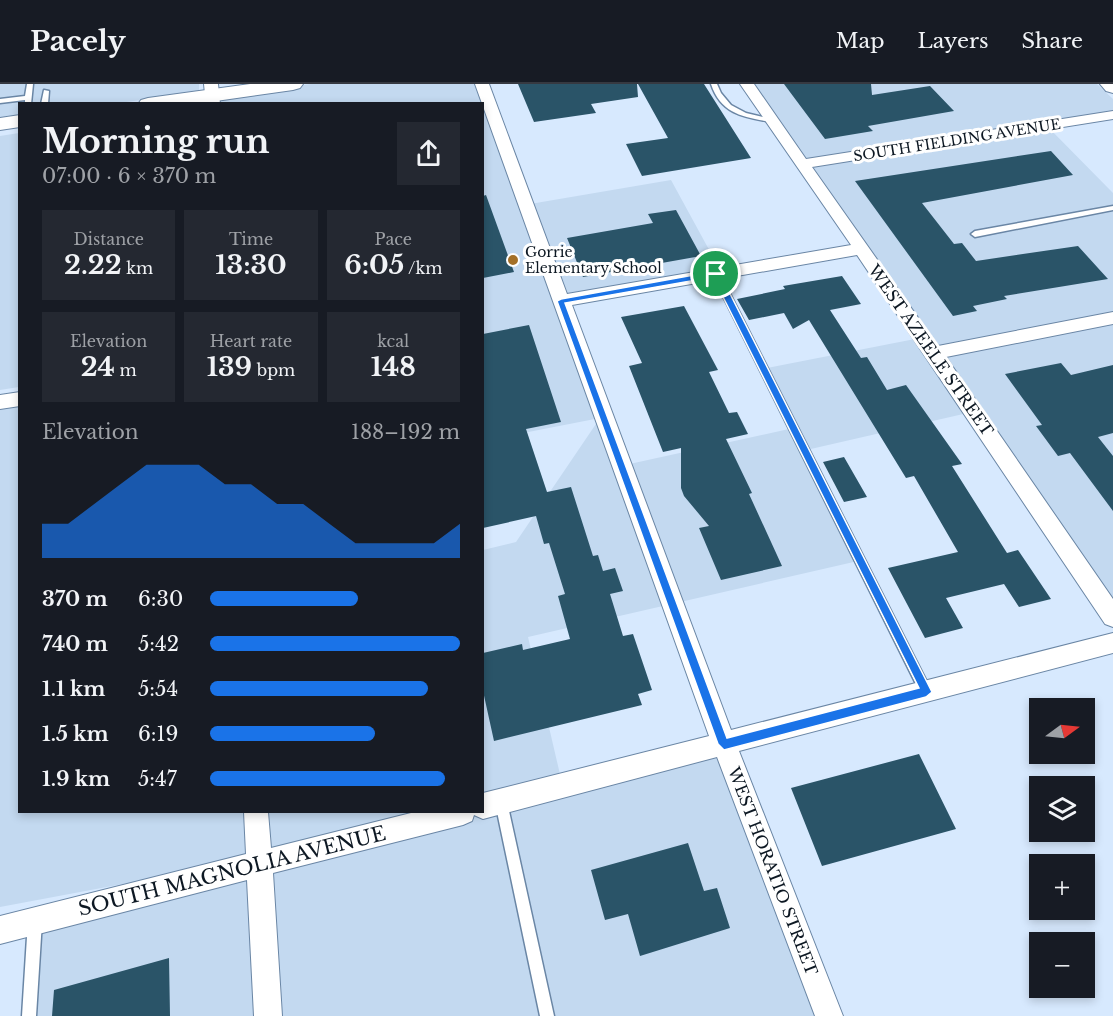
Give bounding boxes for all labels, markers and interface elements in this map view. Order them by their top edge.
text: Pacely [30,24,126,59]
text: Map [836,28,885,54]
text: Layers [918,28,989,54]
text: Share [1022,28,1083,54]
street label: SOUTH FIELDING AVENUE [852,115,1062,165]
text: Morning run [42,121,270,162]
button: share [397,122,460,185]
text: 07:00 · 6 × 370 m [42,164,216,188]
text: Distance [73,229,144,249]
text: Time [229,229,273,249]
text: Pace [375,229,412,249]
place label: Gorrie Elementary School [525,243,662,277]
pin [690,248,741,299]
text: 2.22 [64,249,122,281]
text: 13:30 [215,249,287,281]
text: 6:05 [344,249,404,281]
marker: Gorrie Elementary School [506,253,520,267]
icon: arrive [699,257,732,290]
text: km [122,258,153,278]
text: /km [404,258,443,278]
street label: WEST AZEELE STREET [864,260,998,440]
text: Elevation [70,331,147,351]
text: Heart rate [210,331,292,351]
text: kcal [377,331,409,351]
text: 24 [81,351,115,383]
text: 139 [207,351,252,383]
text: 148 [371,351,416,383]
text: m [115,360,137,380]
text: bpm [252,360,295,380]
text: Elevation [42,420,139,444]
text: 188–192 m [351,420,460,444]
text: 370 m [42,587,108,611]
text: 6:30 [138,587,183,611]
text: 740 m [42,632,108,656]
text: 5:42 [138,632,179,656]
text: 1.1 km [42,677,105,701]
text: 5:54 [138,677,178,701]
north arrow [1029,698,1095,764]
map controls [1029,698,1095,998]
text: 1.5 km [42,722,109,746]
text: 6:19 [138,722,178,746]
street label: WEST HORATIO STREET [724,763,822,978]
text: 1.9 km [42,767,110,791]
text: 5:47 [138,767,177,791]
button: layers [1029,776,1095,842]
street label: SOUTH MAGNOLIA AVENUE [76,821,388,921]
button: + [1029,854,1095,920]
button: − [1029,932,1095,998]

